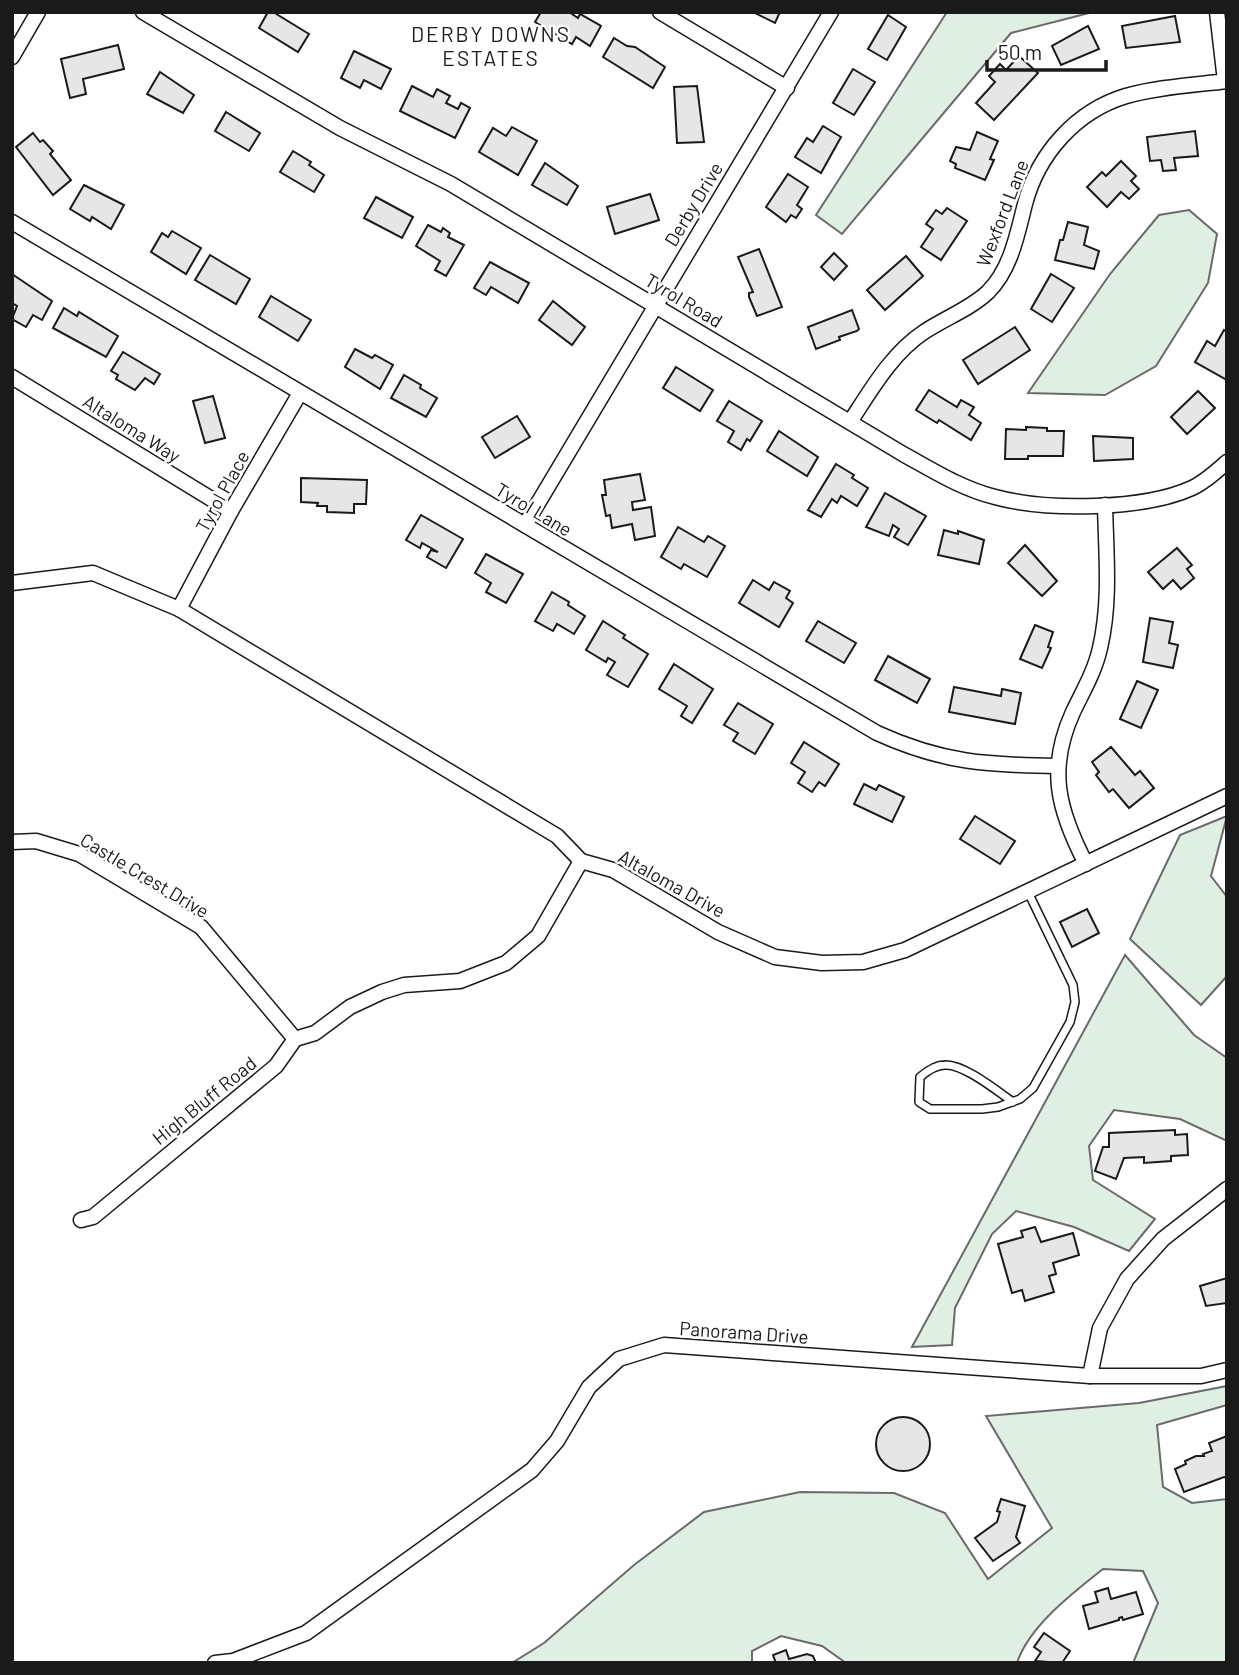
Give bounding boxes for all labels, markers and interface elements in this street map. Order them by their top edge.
district label: DERBY DOWNS ESTATES [411,21,571,70]
scale bar [987,28,1106,72]
text: 50 m [998,39,1042,64]
street label: Wexford Lane [971,156,1033,270]
street label: Derby Drive [659,158,727,250]
street label: Tyrol Road [641,268,727,332]
street label: Altaloma Way [79,389,185,467]
street label: Tyrol Place [190,446,254,536]
street label: Tyrol Lane [492,477,576,541]
street label: Castle Crest Drive [77,828,213,922]
street label: Altaloma Drive [614,844,730,922]
street label: High Bluff Road [147,1051,261,1149]
street label: Panorama Drive [679,1316,809,1348]

